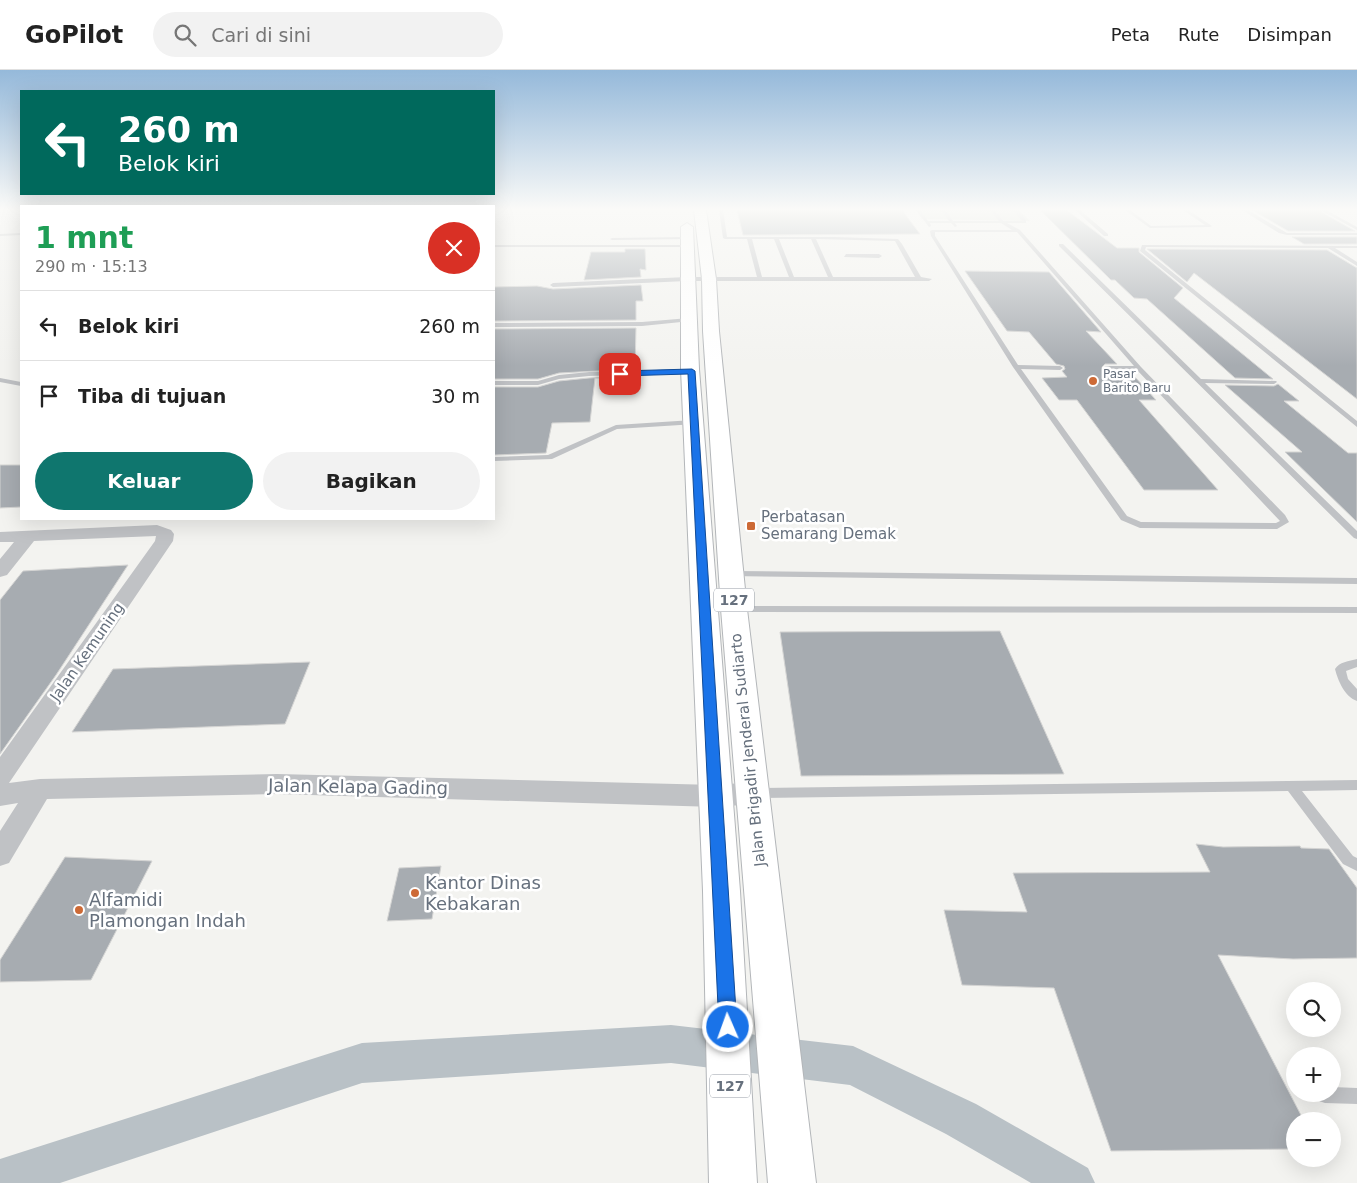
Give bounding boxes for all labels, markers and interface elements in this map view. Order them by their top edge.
search box [153,12,503,57]
text: GoPilot [25,21,123,49]
icon: search [171,21,199,49]
text: Cari di sini [211,24,311,46]
text: Peta [1111,24,1150,45]
text: Rute [1178,24,1219,45]
text: Disimpan [1247,24,1332,45]
icon: left [35,110,100,175]
text: 260 m [118,110,240,150]
text: Belok kiri [118,151,220,176]
text: 1 mnt [35,220,133,255]
button: close [428,222,480,274]
text: 290 m · 15:13 [35,257,148,276]
icon: left [35,312,63,340]
text: Belok kiri [78,315,179,337]
text: 260 m [419,315,480,337]
pin [599,353,641,395]
icon: arrive [606,360,634,388]
place label: Pasar Barito Baru [1103,367,1171,395]
marker: Pasar Barito Baru [1087,375,1099,387]
icon: arrive [35,382,63,410]
text: Tiba di tujuan [78,385,226,407]
text: 30 m [431,385,480,407]
button: Keluar [35,452,253,510]
button: Bagikan [263,452,480,510]
place label: Perbatasan Semarang Demak [761,508,896,543]
marker: Perbatasan Semarang Demak [745,520,757,532]
road number: 127 [714,588,754,612]
street label: Jalan Kemuning [46,599,128,706]
street label: Jalan Brigadir Jenderal Sudiarto [727,632,769,869]
street label: Jalan Kelapa Gading [267,774,448,799]
place label: Kantor Dinas Kebakaran [425,872,541,914]
marker: Kantor Dinas Kebakaran [409,887,421,899]
place label: Alfamidi Plamongan Indah [89,889,246,931]
marker: Alfamidi Plamongan Indah [73,904,85,916]
map controls [1286,982,1341,1167]
button: search [1286,982,1341,1037]
position arrow [701,1000,753,1052]
button: + [1286,1047,1341,1102]
road number: 127 [710,1074,750,1098]
button: − [1286,1112,1341,1167]

